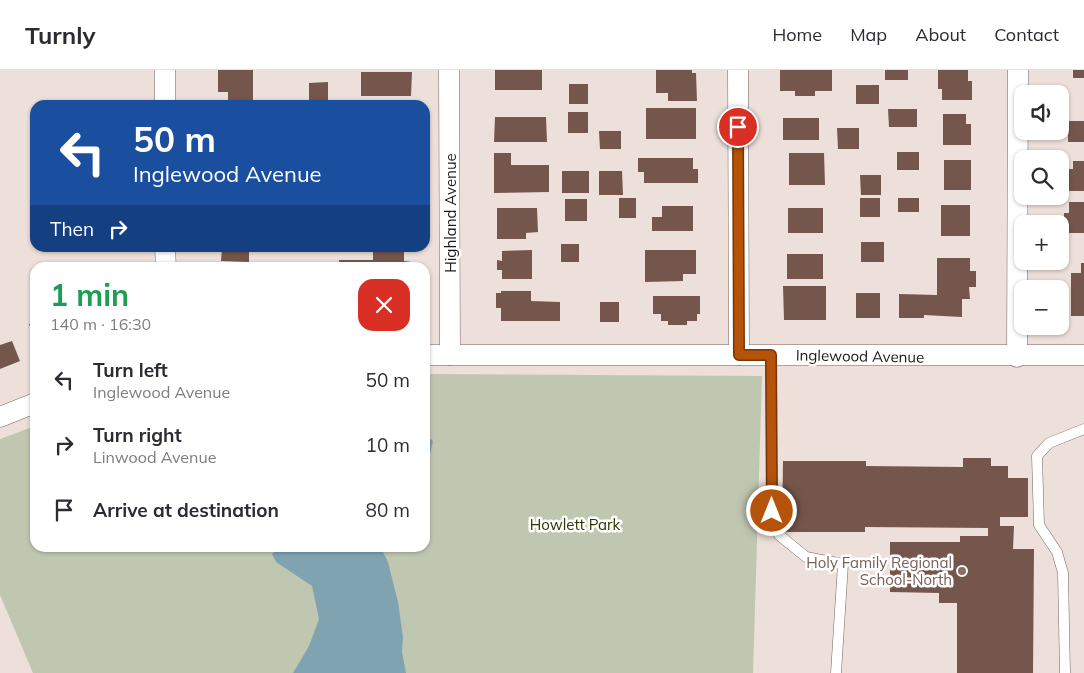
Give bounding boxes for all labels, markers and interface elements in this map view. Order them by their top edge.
text: Turnly [25,20,96,50]
text: Home [772,23,822,46]
text: Map [850,23,887,46]
text: About [915,23,966,46]
text: Contact [994,23,1059,46]
map controls [1014,85,1069,335]
button: sound [1014,85,1069,140]
pin [717,106,759,148]
icon: arrive [724,113,752,141]
text: 50 m [133,117,216,161]
icon: left [50,120,115,185]
button: search [1014,150,1069,205]
street label: Highland Avenue [441,153,460,273]
text: Inglewood Avenue [133,160,322,188]
icon: right [104,215,132,243]
button: + [1014,215,1069,270]
text: Then [50,217,94,241]
text: 1 min [50,276,129,314]
button: close [358,279,410,331]
button: − [1014,280,1069,335]
text: 140 m · 16:30 [50,314,151,334]
street label: Inglewood Avenue [796,345,924,367]
text: Turn left [93,358,168,382]
icon: left [50,366,78,394]
text: 50 m [366,368,410,392]
text: Inglewood Avenue [93,382,230,402]
text: Turn right [93,423,182,447]
icon: right [50,431,78,459]
text: 10 m [366,433,410,457]
text: Linwood Avenue [93,447,216,467]
position arrow [745,484,797,536]
icon: arrive [50,496,78,524]
text: Arrive at destination [93,498,279,522]
text: 80 m [366,498,410,522]
park label: Howlett Park [530,515,621,534]
place label: Holy Family Regional School-North [806,553,952,589]
marker: Holy Family Regional School-North [956,565,968,577]

